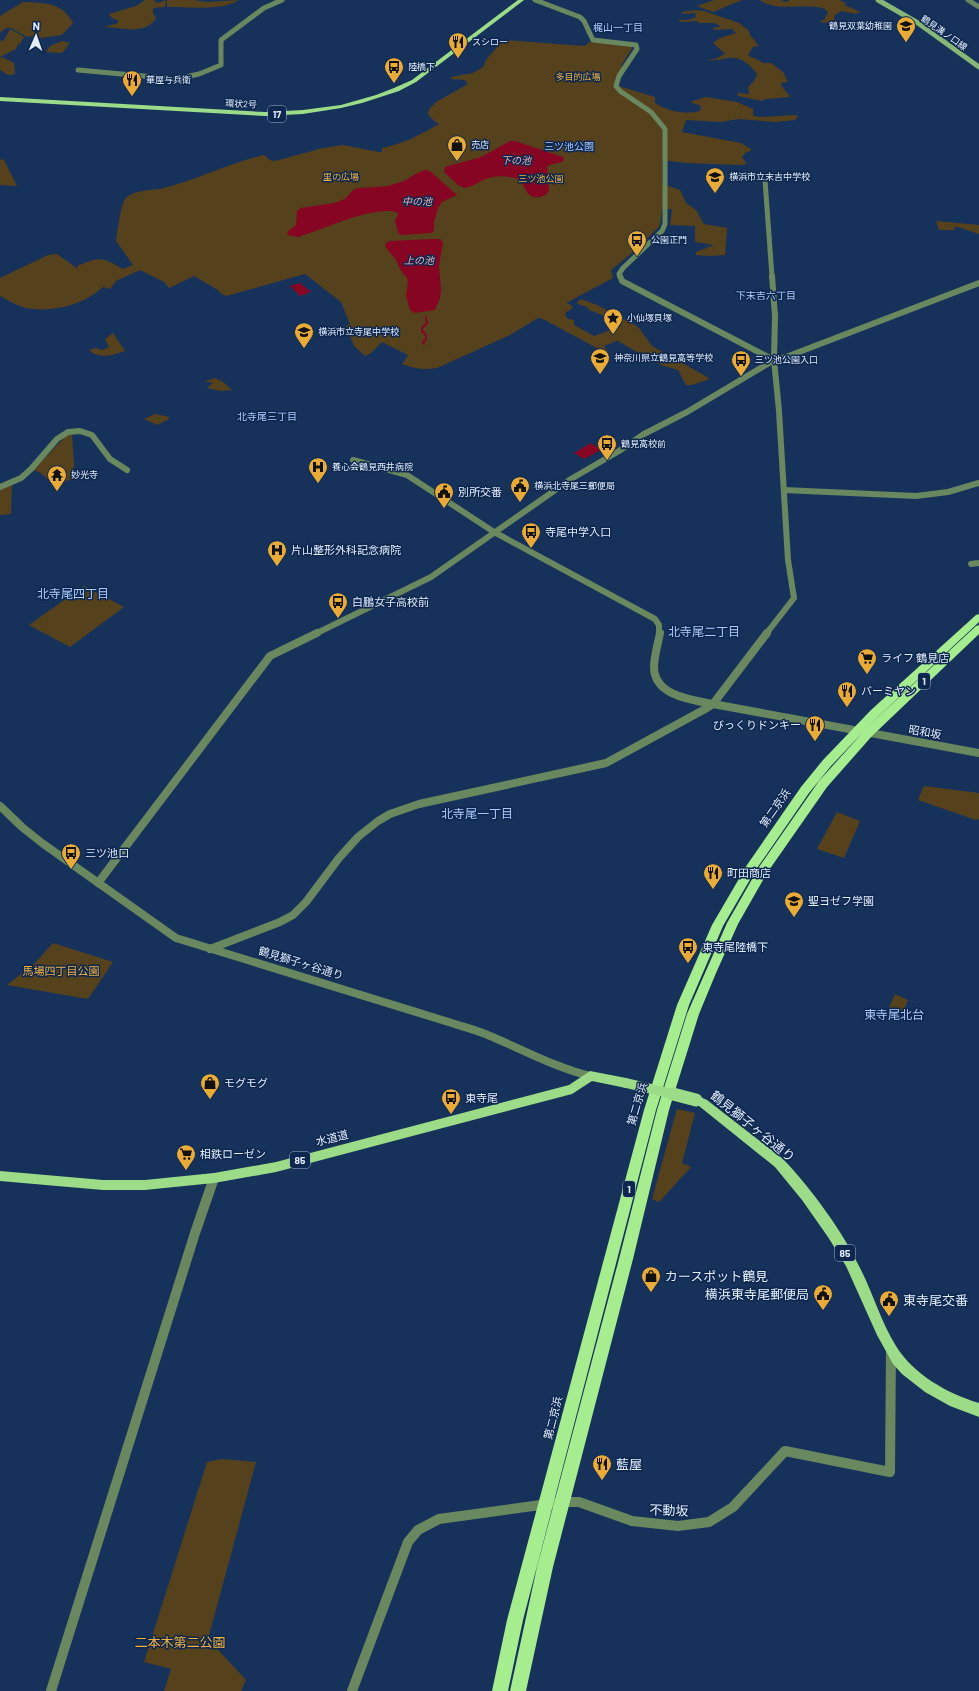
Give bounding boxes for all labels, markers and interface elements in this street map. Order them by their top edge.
street label: 鶴見溝ノ口線 [919,13,970,53]
school or university icon: 鶴見双葉幼稚園 [895,15,917,43]
north arrow [16,16,56,56]
text: N [32,19,40,32]
place label: 鶴見双葉幼稚園 [829,20,892,31]
district label: 梶山一丁目 [593,21,643,33]
restaurant icon: スシロー [447,31,469,59]
place label: スシロー [472,36,508,47]
bus stop icon: 陸橋下 [383,56,405,84]
place label: 陸橋下 [408,61,435,72]
restaurant icon: 華屋与兵衛 [121,69,143,97]
park label: 多目的広場 [555,71,601,82]
place label: 華屋与兵衛 [146,74,191,85]
street label: 環状2号 [225,97,257,110]
road number: 17 [268,106,286,122]
shop icon: 売店 [446,134,468,162]
place label: 売店 [471,139,489,150]
district label: 三ツ池公園 [544,140,594,152]
water label: 下の池 [501,154,532,166]
school or university icon: 横浜市立末吉中学校 [704,166,726,194]
park label: 里の広場 [323,171,359,182]
place label: 横浜市立末吉中学校 [729,171,810,182]
park label: 三ツ池公園 [518,173,564,184]
water label: 中の池 [402,195,433,207]
bus stop icon: 公園正門 [626,229,648,257]
place label: 公園正門 [651,234,687,245]
water label: 上の池 [404,254,435,266]
district label: 下末吉六丁目 [736,289,796,301]
place icon: 小仙塚貝塚 [602,307,624,335]
place label: 小仙塚貝塚 [627,312,672,323]
school or university icon: 横浜市立寺尾中学校 [293,321,315,349]
place label: 横浜市立寺尾中学校 [318,326,399,337]
school or university icon: 神奈川県立鶴見高等学校 [589,347,611,375]
bus stop icon: 三ツ池公園入口 [730,349,752,377]
place label: 神奈川県立鶴見高等学校 [614,352,713,363]
place label: 三ツ池公園入口 [755,354,818,365]
district label: 北寺尾三丁目 [237,410,297,422]
bus stop icon: 鶴見高校前 [596,433,618,461]
place label: 鶴見高校前 [621,438,666,449]
hospital icon: 養心会鶴見西井病院 [307,456,329,484]
place label: 養心会鶴見西井病院 [332,461,413,472]
temple icon: 妙光寺 [46,464,68,492]
place label: 妙光寺 [71,469,98,480]
public building icon: 横浜北寺尾三郵便局 [509,475,531,503]
place label: 横浜北寺尾三郵便局 [534,480,615,491]
public building icon: 別所交番 [433,481,455,509]
place label: 別所交番 [458,485,502,498]
bus stop icon: 寺尾中学入口 [520,521,542,549]
place label: 寺尾中学入口 [545,525,611,538]
hospital icon: 片山整形外科記念病院 [266,539,288,567]
place label: 片山整形外科記念病院 [291,543,401,556]
district label: 北寺尾四丁目 [37,586,109,600]
bus stop icon: 白鵬女子高校前 [327,591,349,619]
place label: 白鵬女子高校前 [352,595,429,608]
district label: 北寺尾二丁目 [668,624,740,638]
supermarket icon: ライフ 鶴見店 [856,647,878,675]
place label: ライフ 鶴見店 [881,651,949,664]
road number: 1 [918,673,930,689]
restaurant icon: バーミヤン [836,680,858,708]
place label: バーミヤン [861,684,916,697]
restaurant icon: びっくりドンキー [804,714,826,742]
place label: びっくりドンキー [713,718,801,731]
street label: 昭和坂 [908,722,942,741]
street label: 第二京浜 [757,786,793,829]
district label: 北寺尾一丁目 [441,806,513,820]
bus stop icon: 三ツ池口 [60,842,82,870]
place label: 三ツ池口 [85,846,129,859]
restaurant icon: 町田商店 [702,862,724,890]
place label: 町田商店 [727,866,771,879]
school or university icon: 聖ヨゼフ学園 [783,890,805,918]
place label: 聖ヨゼフ学園 [808,894,874,907]
bus stop icon: 東寺尾陸橋下 [677,936,699,964]
place label: 東寺尾陸橋下 [702,940,768,953]
street label: 鶴見獅子ヶ谷通り [257,943,345,982]
park label: 馬場四丁目公園 [23,964,100,977]
district label: 東寺尾北台 [864,1007,924,1021]
shop icon: モグモグ [199,1072,221,1100]
place label: モグモグ [224,1076,268,1089]
street label: 第二京浜 [624,1081,649,1127]
bus stop icon: 東寺尾 [440,1087,462,1115]
street label: 鶴見獅子ヶ谷通り [708,1087,798,1165]
place label: 東寺尾 [465,1091,498,1104]
street label: 水道道 [314,1127,349,1148]
supermarket icon: 相鉄ローゼン [175,1143,197,1171]
place label: 相鉄ローゼン [200,1147,266,1160]
road number: 85 [290,1152,310,1168]
road number: 1 [623,1181,635,1197]
road number: 85 [835,1245,855,1261]
shop icon: カースポット鶴見 [640,1265,662,1293]
place label: カースポット鶴見 [665,1268,768,1284]
public building icon: 横浜東寺尾郵便局 [812,1283,834,1311]
place label: 横浜東寺尾郵便局 [705,1286,809,1302]
public building icon: 東寺尾交番 [878,1289,900,1317]
place label: 東寺尾交番 [903,1292,968,1308]
street label: 第二京浜 [541,1395,564,1441]
restaurant icon: 藍屋 [591,1453,613,1481]
place label: 藍屋 [616,1456,642,1472]
street label: 不動坂 [649,1501,689,1519]
park label: 二本木第二公園 [134,1634,226,1650]

